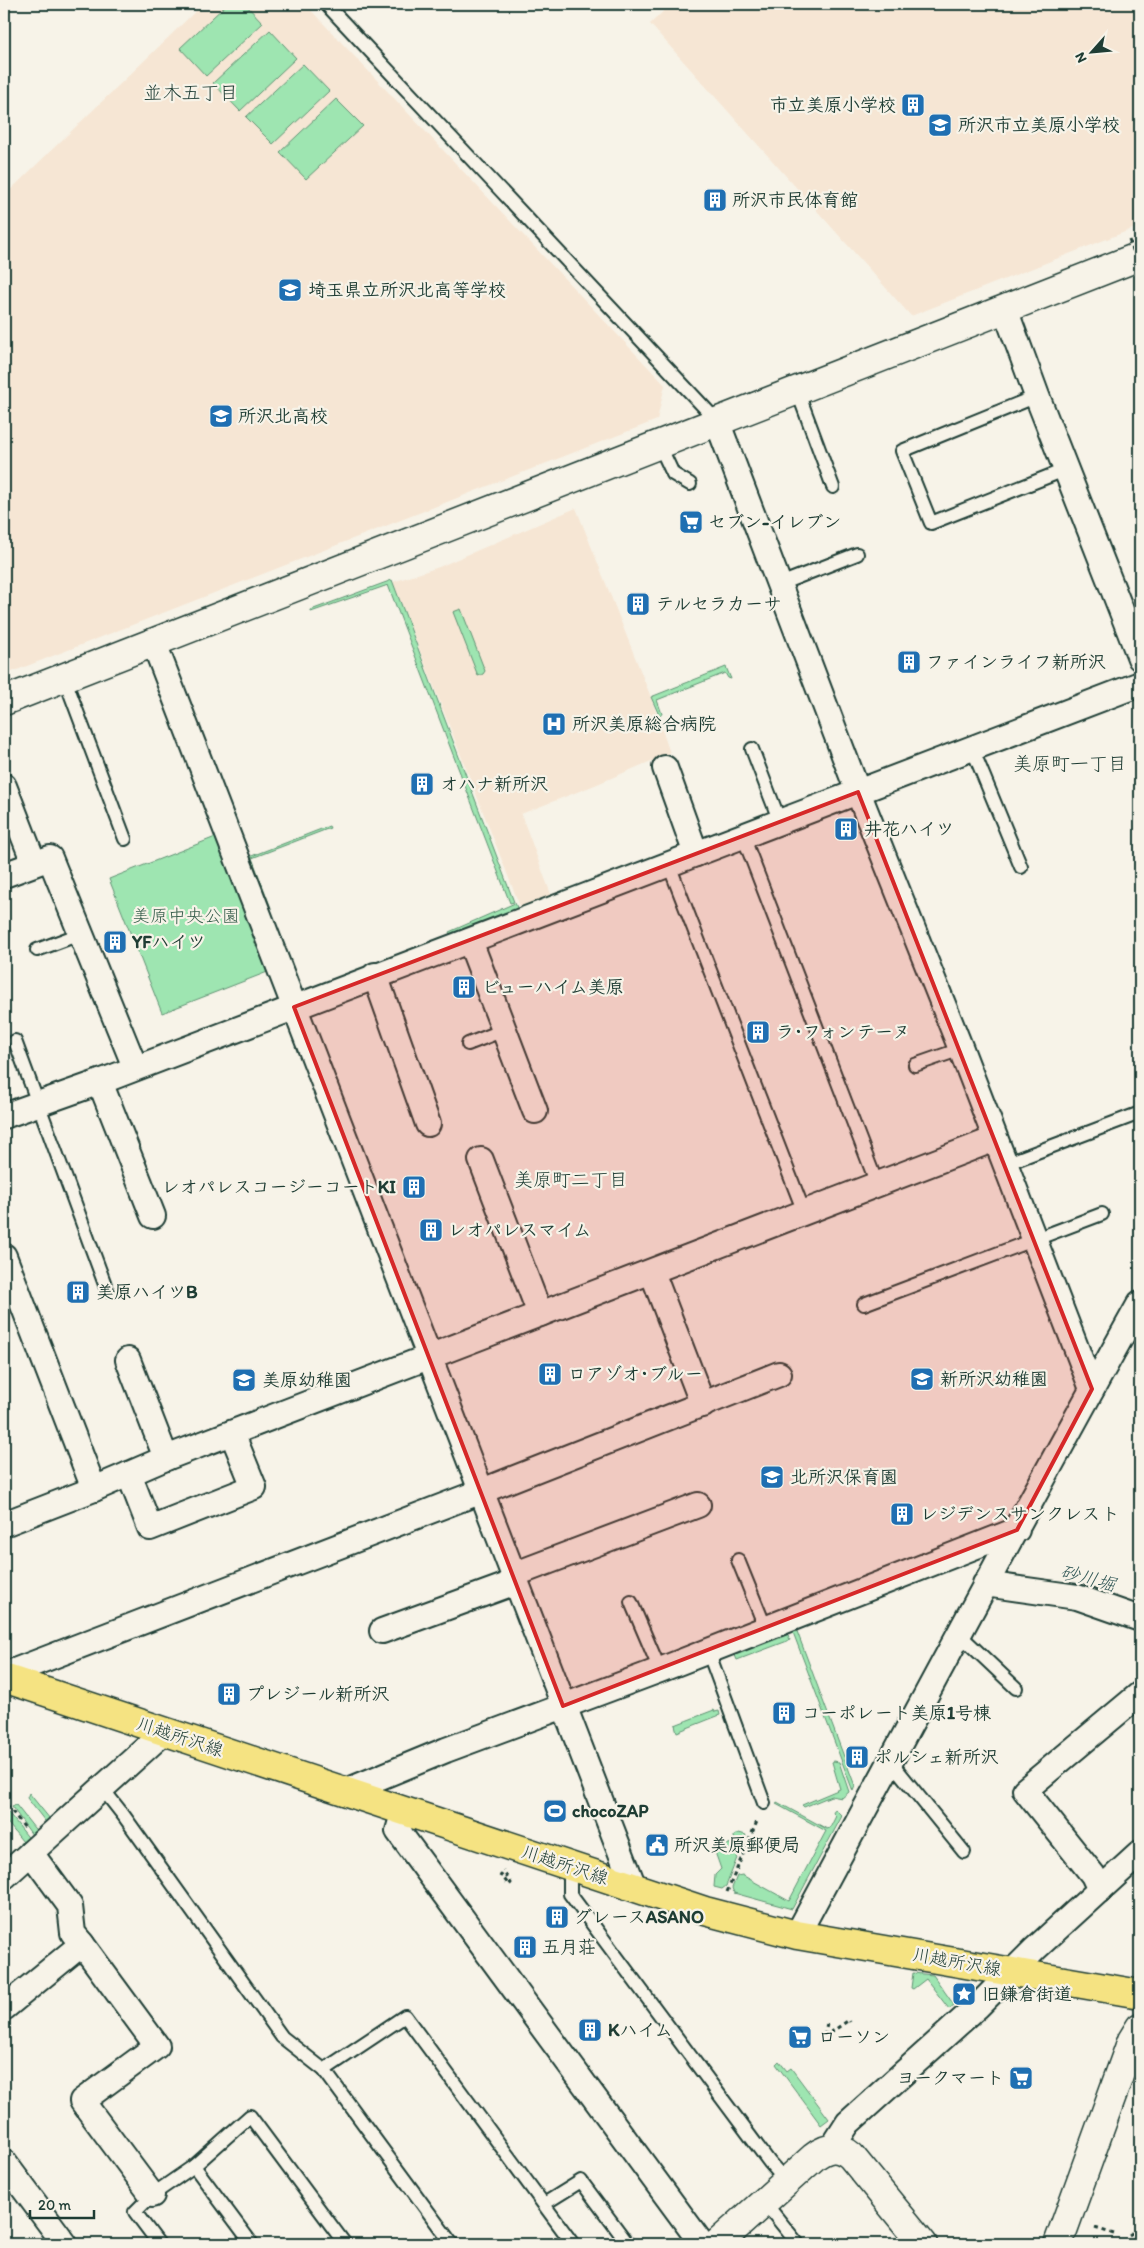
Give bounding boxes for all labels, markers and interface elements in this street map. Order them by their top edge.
north arrow [1066,28,1116,78]
text: N [1071,50,1091,66]
district label: 並木五丁目 [143,81,239,104]
building icon: 市立美原小学校 [900,92,926,118]
place label: 市立美原小学校 [770,94,896,116]
school or university icon: 所沢市立美原小学校 [927,112,953,138]
place label: 所沢市立美原小学校 [958,114,1120,136]
building icon: 所沢市民体育館 [702,187,728,213]
place label: 所沢市民体育館 [732,189,858,211]
school or university icon: 埼玉県立所沢北高等学校 [277,277,303,303]
place label: 埼玉県立所沢北高等学校 [308,279,506,301]
school or university icon: 所沢北高校 [208,403,234,429]
place label: 所沢北高校 [238,405,328,427]
supermarket icon: セブン-イレブン [678,509,704,535]
place label: セブン-イレブン [708,511,841,533]
building icon: テルセラカーサ [625,591,651,617]
place label: テルセラカーサ [656,593,782,615]
building icon: ファインライフ新所沢 [896,649,922,675]
place label: ファインライフ新所沢 [926,651,1106,673]
hospital icon: 所沢美原総合病院 [541,711,567,737]
place label: 所沢美原総合病院 [572,713,716,735]
district label: 美原町一丁目 [1013,752,1127,775]
building icon: オハナ新所沢 [409,771,435,797]
place label: オハナ新所沢 [440,773,548,795]
building icon: 井花ハイツ [833,816,859,842]
place label: 井花ハイツ [864,818,954,840]
park label: 美原中央公園 [132,905,240,927]
building icon: YFハイツ [102,929,128,955]
place label: YFハイツ [131,931,206,953]
building icon: ビューハイム美原 [451,974,477,1000]
place label: ビューハイム美原 [482,976,624,998]
building icon: ラ･フォンテーヌ [745,1019,771,1045]
place label: ラ･フォンテーヌ [776,1021,910,1043]
district label: 美原町二丁目 [514,1168,628,1191]
building icon: レオパレスコージーコートKI [401,1174,427,1200]
place label: レオパレスコージーコートKI [161,1176,396,1198]
building icon: レオパレスマイム [418,1217,444,1243]
place label: レオパレスマイム [448,1219,591,1241]
building icon: 美原ハイツB [65,1279,91,1305]
place label: 美原ハイツB [96,1281,198,1303]
building icon: ロアゾオ･ブルー [537,1361,563,1387]
place label: ロアゾオ･ブルー [568,1363,703,1385]
school or university icon: 新所沢幼稚園 [909,1366,935,1392]
school or university icon: 美原幼稚園 [231,1367,257,1393]
place label: 新所沢幼稚園 [940,1368,1048,1390]
place label: 美原幼稚園 [262,1369,352,1391]
school or university icon: 北所沢保育園 [759,1464,785,1490]
place label: 北所沢保育園 [790,1466,898,1488]
building icon: レジデンスサンクレスト [889,1501,915,1527]
place label: レジデンスサンクレスト [920,1503,1119,1525]
water label: 砂川堀 [1057,1560,1119,1597]
building icon: プレジール新所沢 [216,1681,242,1707]
place label: プレジール新所沢 [246,1683,389,1705]
building icon: コーポレート美原1号棟 [771,1700,797,1726]
place label: コーポレート美原1号棟 [802,1702,991,1724]
street label: 川越所沢線 [134,1713,226,1761]
building icon: ポルシェ新所沢 [844,1744,870,1770]
place label: ポルシェ新所沢 [874,1746,999,1768]
sports icon: chocoZAP [542,1798,568,1824]
place label: chocoZAP [572,1800,649,1822]
public building icon: 所沢美原郵便局 [644,1832,670,1858]
place label: 所沢美原郵便局 [674,1834,800,1856]
street label: 川越所沢線 [519,1841,611,1889]
building icon: グレースASANO [544,1904,570,1930]
place label: グレースASANO [574,1906,704,1928]
building icon: 五月荘 [512,1934,538,1960]
place label: 五月荘 [542,1936,596,1958]
street label: 川越所沢線 [911,1943,1003,1981]
place icon: 旧鎌倉街道 [951,1981,977,2007]
place label: 旧鎌倉街道 [982,1983,1072,2005]
building icon: Kハイム [577,2017,603,2043]
place label: Kハイム [608,2019,673,2041]
supermarket icon: ローソン [787,2024,813,2050]
place label: ローソン [818,2026,890,2048]
supermarket icon: ヨークマート [1008,2065,1034,2091]
place label: ヨークマート [897,2067,1004,2089]
scale bar [30,2188,94,2220]
text: 20 m [38,2196,72,2214]

